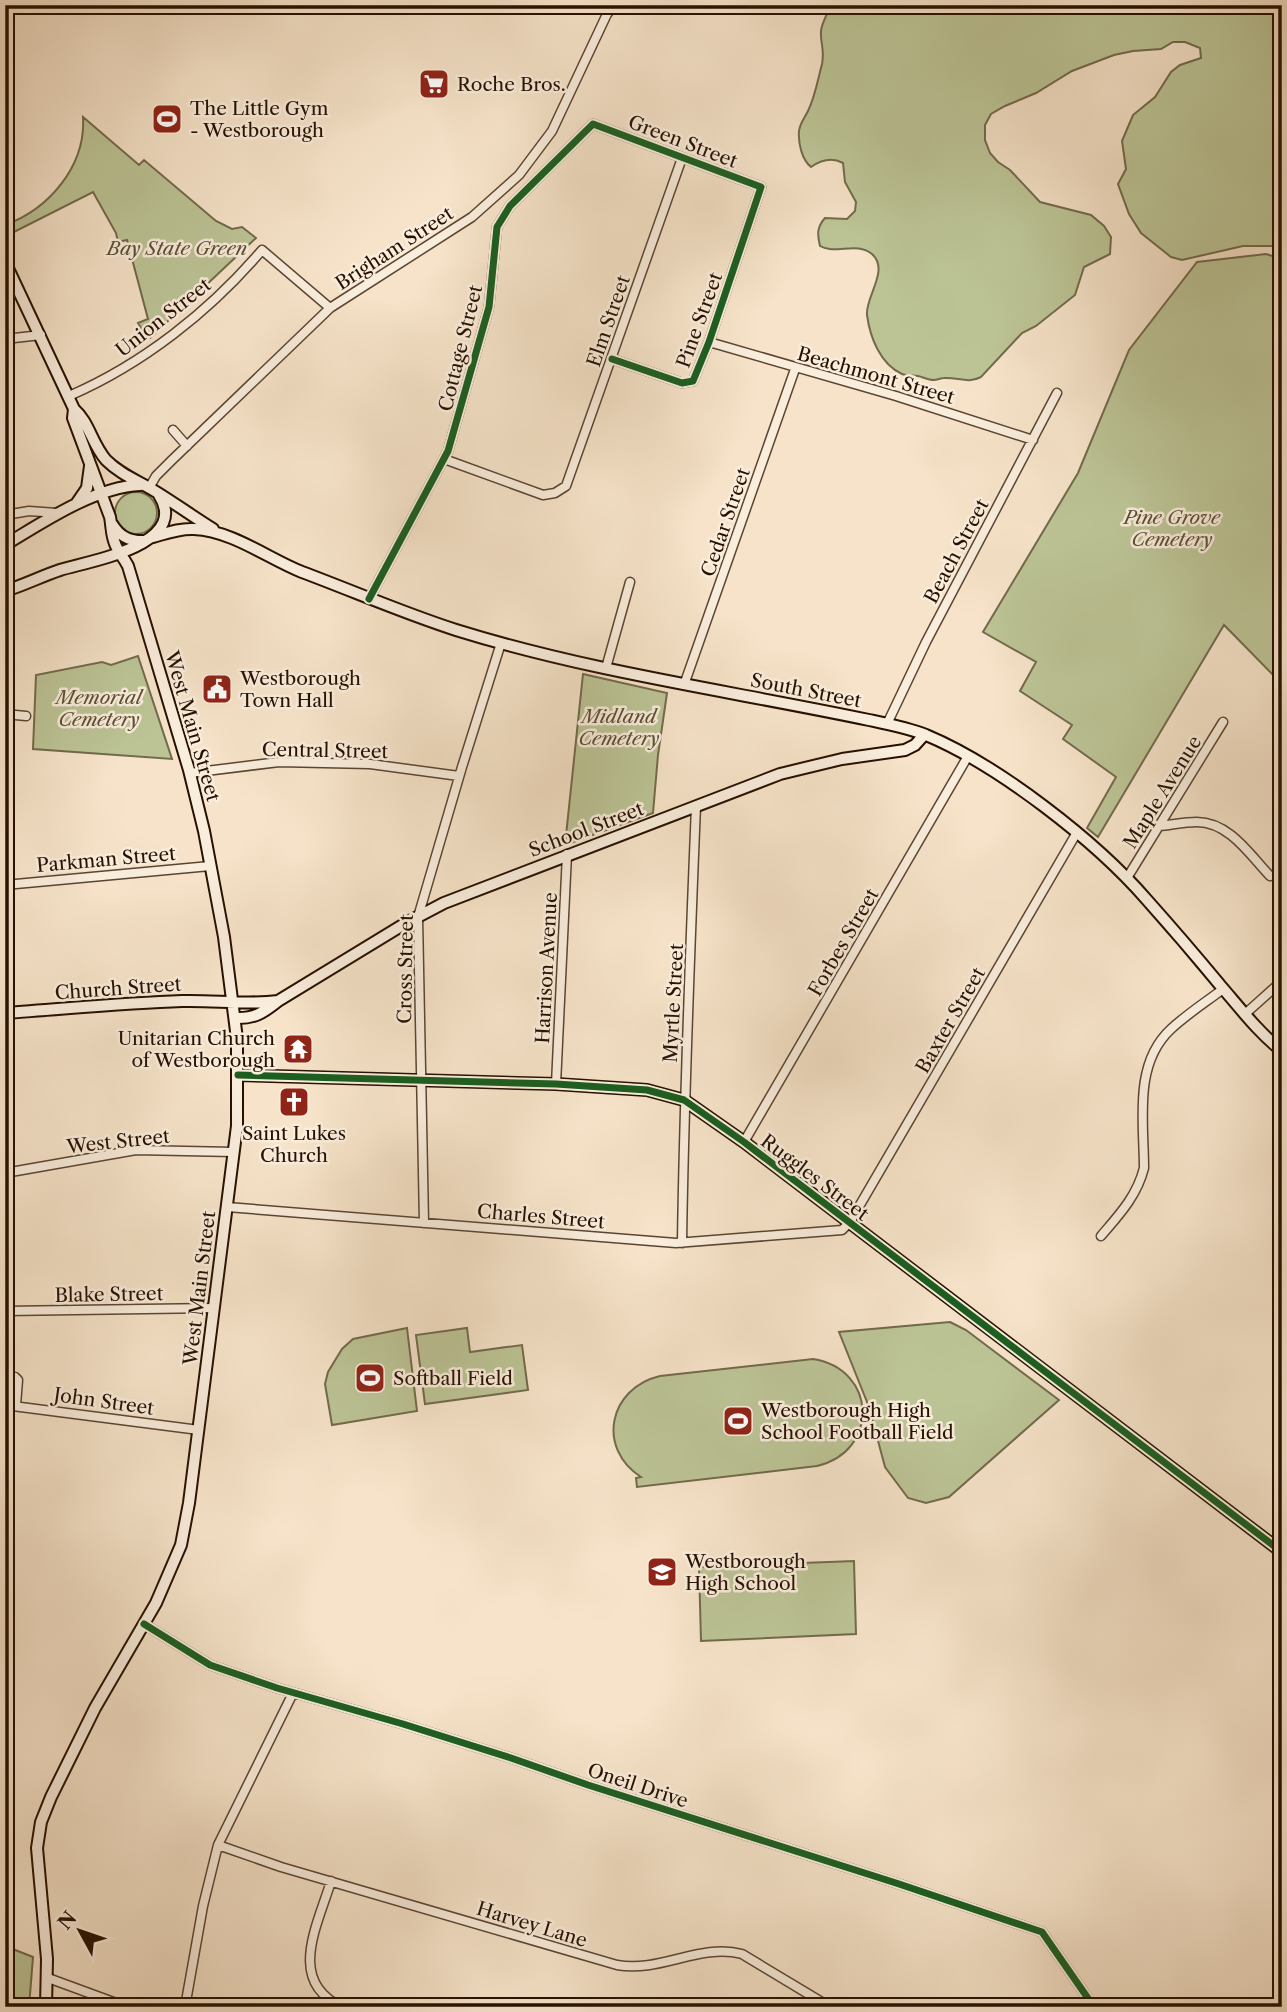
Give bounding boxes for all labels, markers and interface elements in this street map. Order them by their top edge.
supermarket icon: Roche Bros. [417,67,451,101]
place label: Roche Bros. [457,73,566,96]
place label: The Little Gym - Westborough [190,97,329,142]
sports icon: The Little Gym - Westborough [150,102,184,136]
street label: Green Street [625,110,741,173]
street label: Brigham Street [331,202,458,295]
park label: Bay State Green [105,237,247,260]
street label: Pine Street [672,269,727,371]
street label: Elm Street [582,272,635,370]
street label: Union Street [111,273,216,362]
street label: Cottage Street [434,282,487,414]
street label: Beachmont Street [795,342,957,409]
street label: Cedar Street [696,465,755,580]
street label: Beach Street [919,495,994,607]
park label: Pine Grove Cemetery [1122,506,1221,551]
street label: West Main Street [160,647,225,804]
place label: Westborough Town Hall [239,667,361,712]
street label: South Street [749,668,863,713]
public building icon: Westborough Town Hall [200,672,234,706]
park label: Memorial Cemetery [54,686,144,731]
park label: Midland Cemetery [578,705,660,750]
street label: Maple Avenue [1119,732,1206,853]
street label: Central Street [262,738,389,763]
street label: School Street [526,797,647,862]
street label: Parkman Street [35,842,177,877]
street label: Forbes Street [803,884,884,1000]
street label: Harrison Avenue [531,892,562,1044]
street label: Cross Street [393,914,418,1024]
street label: Myrtle Street [659,943,688,1063]
street label: Baxter Street [911,963,990,1077]
street label: Church Street [54,973,182,1004]
place label: Unitarian Church of Westborough [118,1027,275,1072]
temple icon: Unitarian Church of Westborough [281,1032,315,1066]
church icon: Saint Lukes Church [277,1085,311,1119]
place label: Saint Lukes Church [242,1122,346,1167]
street label: West Street [64,1125,171,1158]
street label: Ruggles Street [756,1129,873,1226]
street label: Charles Street [476,1199,606,1234]
street label: West Main Street [178,1209,220,1368]
street label: Blake Street [55,1282,164,1307]
sports icon: Softball Field [353,1361,387,1395]
place label: Softball Field [393,1367,513,1390]
street label: John Street [49,1383,156,1420]
place label: Westborough High School Football Field [760,1399,954,1444]
sports icon: Westborough High School Football Field [721,1404,755,1438]
place label: Westborough High School [684,1550,806,1595]
school or university icon: Westborough High School [645,1555,679,1589]
street label: Oneil Drive [585,1758,691,1813]
north arrow [46,1896,116,1966]
street label: Harvey Lane [474,1897,590,1952]
text: N [53,1907,81,1934]

